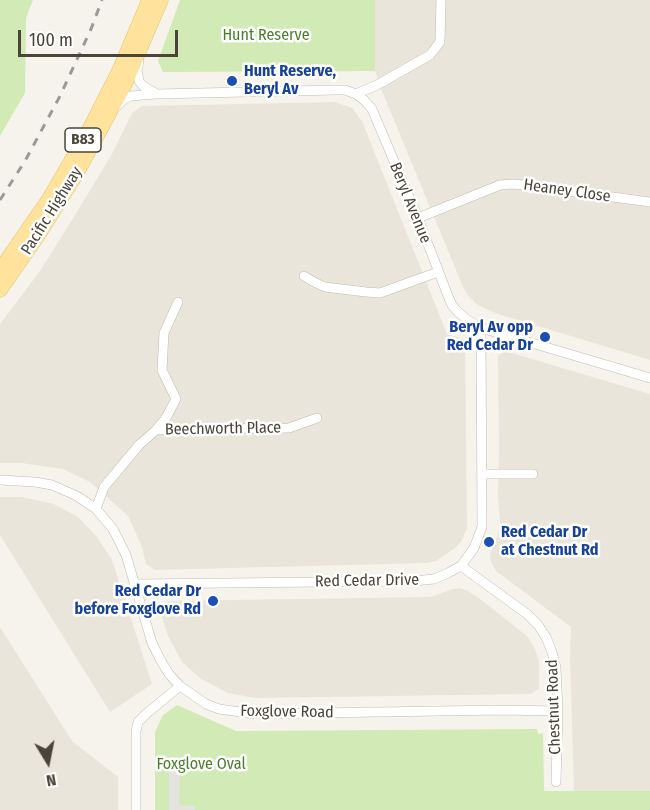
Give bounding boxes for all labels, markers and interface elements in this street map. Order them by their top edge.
scale bar [21,18,182,56]
park label: Hunt Reserve [222,26,310,46]
text: 100 m [29,29,73,51]
place label: Hunt Reserve, Beryl Av [244,62,336,100]
marker: Hunt Reserve, Beryl Av [225,74,239,88]
road number: B83 [65,128,101,152]
street label: Beryl Avenue [385,160,435,246]
street label: Pacific Highway [17,164,87,258]
street label: Heaney Close [522,175,612,207]
place label: Beryl Av opp Red Cedar Dr [447,318,533,356]
marker: Beryl Av opp Red Cedar Dr [538,330,552,344]
street label: Beechworth Place [165,418,281,440]
place label: Red Cedar Dr at Chestnut Rd [501,523,598,561]
marker: Red Cedar Dr at Chestnut Rd [482,535,496,549]
street label: Red Cedar Drive [315,570,419,592]
place label: Red Cedar Dr before Foxglove Rd [75,582,201,620]
marker: Red Cedar Dr before Foxglove Rd [206,594,220,608]
street label: Chestnut Road [543,659,565,755]
street label: Foxglove Road [240,702,334,722]
north arrow [18,732,78,792]
park label: Foxglove Oval [156,755,246,775]
text: N [45,770,58,790]

